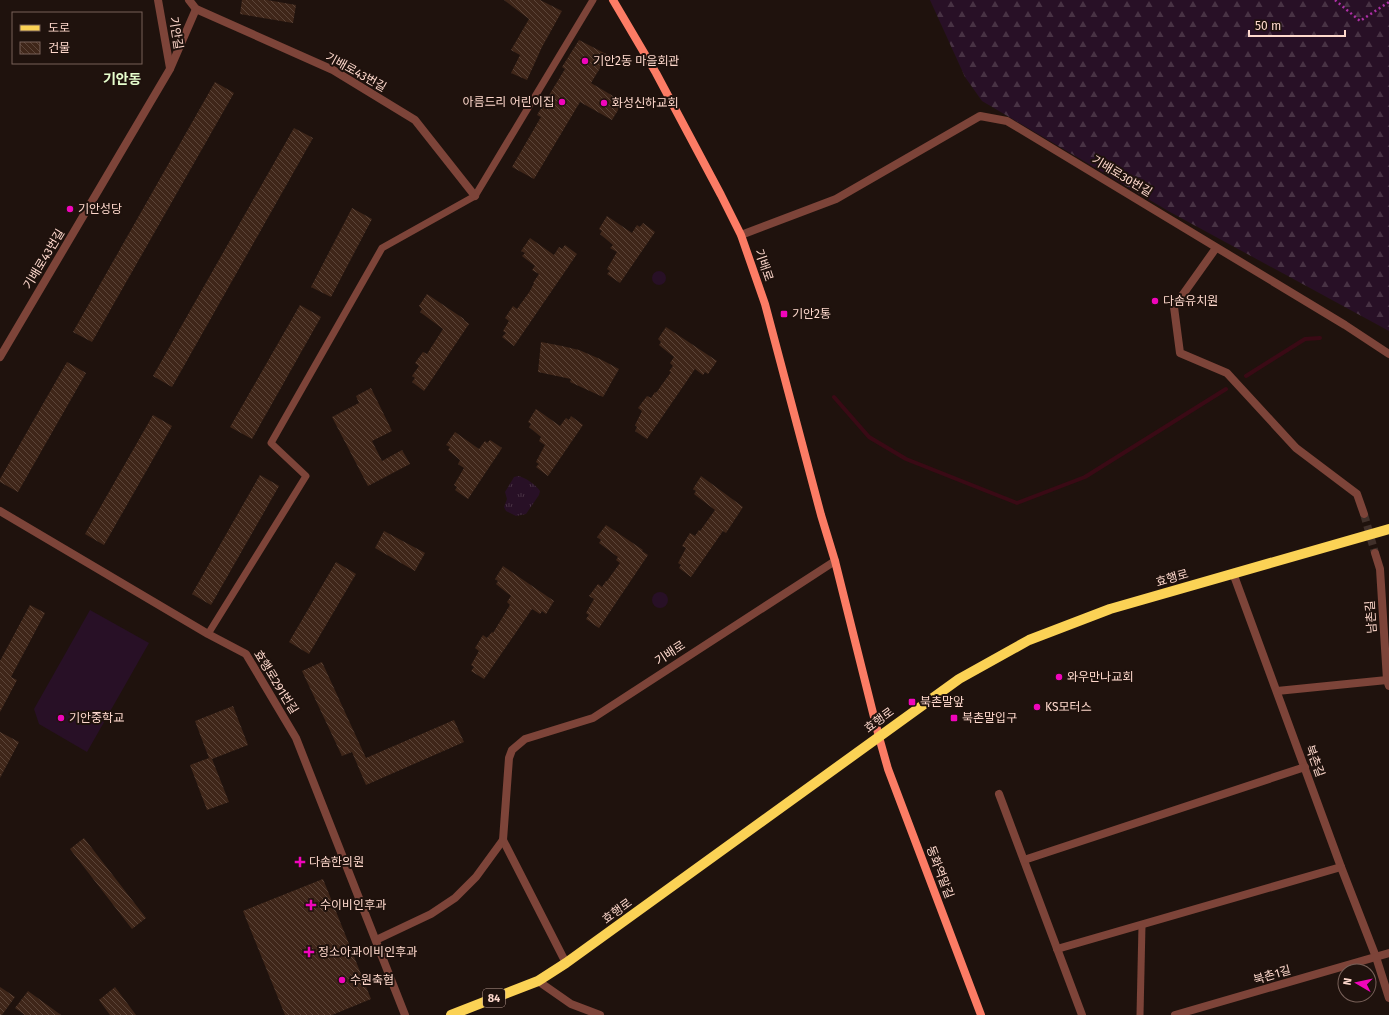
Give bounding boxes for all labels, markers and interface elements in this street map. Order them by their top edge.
legend [12,12,142,64]
scale bar [1249,12,1345,38]
street label: 기안길 [166,16,186,50]
text: 50 m [1255,19,1281,33]
text: 도로 [48,21,70,35]
text: 건물 [48,41,70,55]
street label: 기배로43번길 [323,50,389,94]
place label: 기안2동 마을회관 [593,54,679,68]
marker: 기안2동 마을회관 [580,56,590,66]
district label: 기안동 [103,71,141,88]
place label: 아름드리 어린이집 [462,95,554,109]
place label: 화성신하교회 [612,96,678,110]
marker: 아름드리 어린이집 [557,97,567,107]
marker: 화성신하교회 [599,98,609,108]
street label: 기배로30번길 [1089,153,1155,199]
place label: 기안성당 [78,202,122,216]
marker: 기안성당 [65,204,75,214]
street label: 기배로43번길 [21,227,67,291]
street label: 기배로 [752,247,776,283]
place label: 다솜유치원 [1163,294,1218,308]
marker: 다솜유치원 [1150,296,1160,306]
place label: 기안2통 [792,307,831,321]
marker: 기안2통 [779,309,789,319]
street label: 효행로 [1154,567,1190,589]
street label: 남촌길 [1363,600,1379,634]
street label: 기배로 [652,638,688,668]
street label: 효행로291번길 [251,648,301,716]
place label: 와우만나교회 [1067,670,1133,684]
marker: 와우만나교회 [1054,672,1064,682]
place label: 북촌말앞 [920,695,964,709]
marker: 북촌말앞 [907,697,917,707]
place label: KS모터스 [1045,700,1092,714]
marker: KS모터스 [1032,702,1042,712]
street label: 효행로 [861,705,897,735]
place label: 기안중학교 [69,711,124,725]
place label: 북촌말입구 [962,711,1017,725]
marker: 기안중학교 [56,713,66,723]
marker: 북촌말입구 [949,713,959,723]
street label: 북촌길 [1303,743,1327,779]
street label: 동화역말길 [924,844,956,900]
place label: 다솜한의원 [309,855,364,869]
marker: 다솜한의원 [294,856,306,868]
street label: 효행로 [599,896,635,926]
place label: 수이비인후과 [320,898,386,912]
marker: 수이비인후과 [305,899,317,911]
place label: 정소아과이비인후과 [318,945,417,959]
marker: 정소아과이비인후과 [303,946,315,958]
street label: 북촌1길 [1252,963,1292,987]
north arrow [1337,963,1377,1003]
place label: 수원축협 [350,973,394,987]
marker: 수원축협 [337,975,347,985]
text: N [1341,977,1355,986]
road number: 84 [483,989,505,1007]

